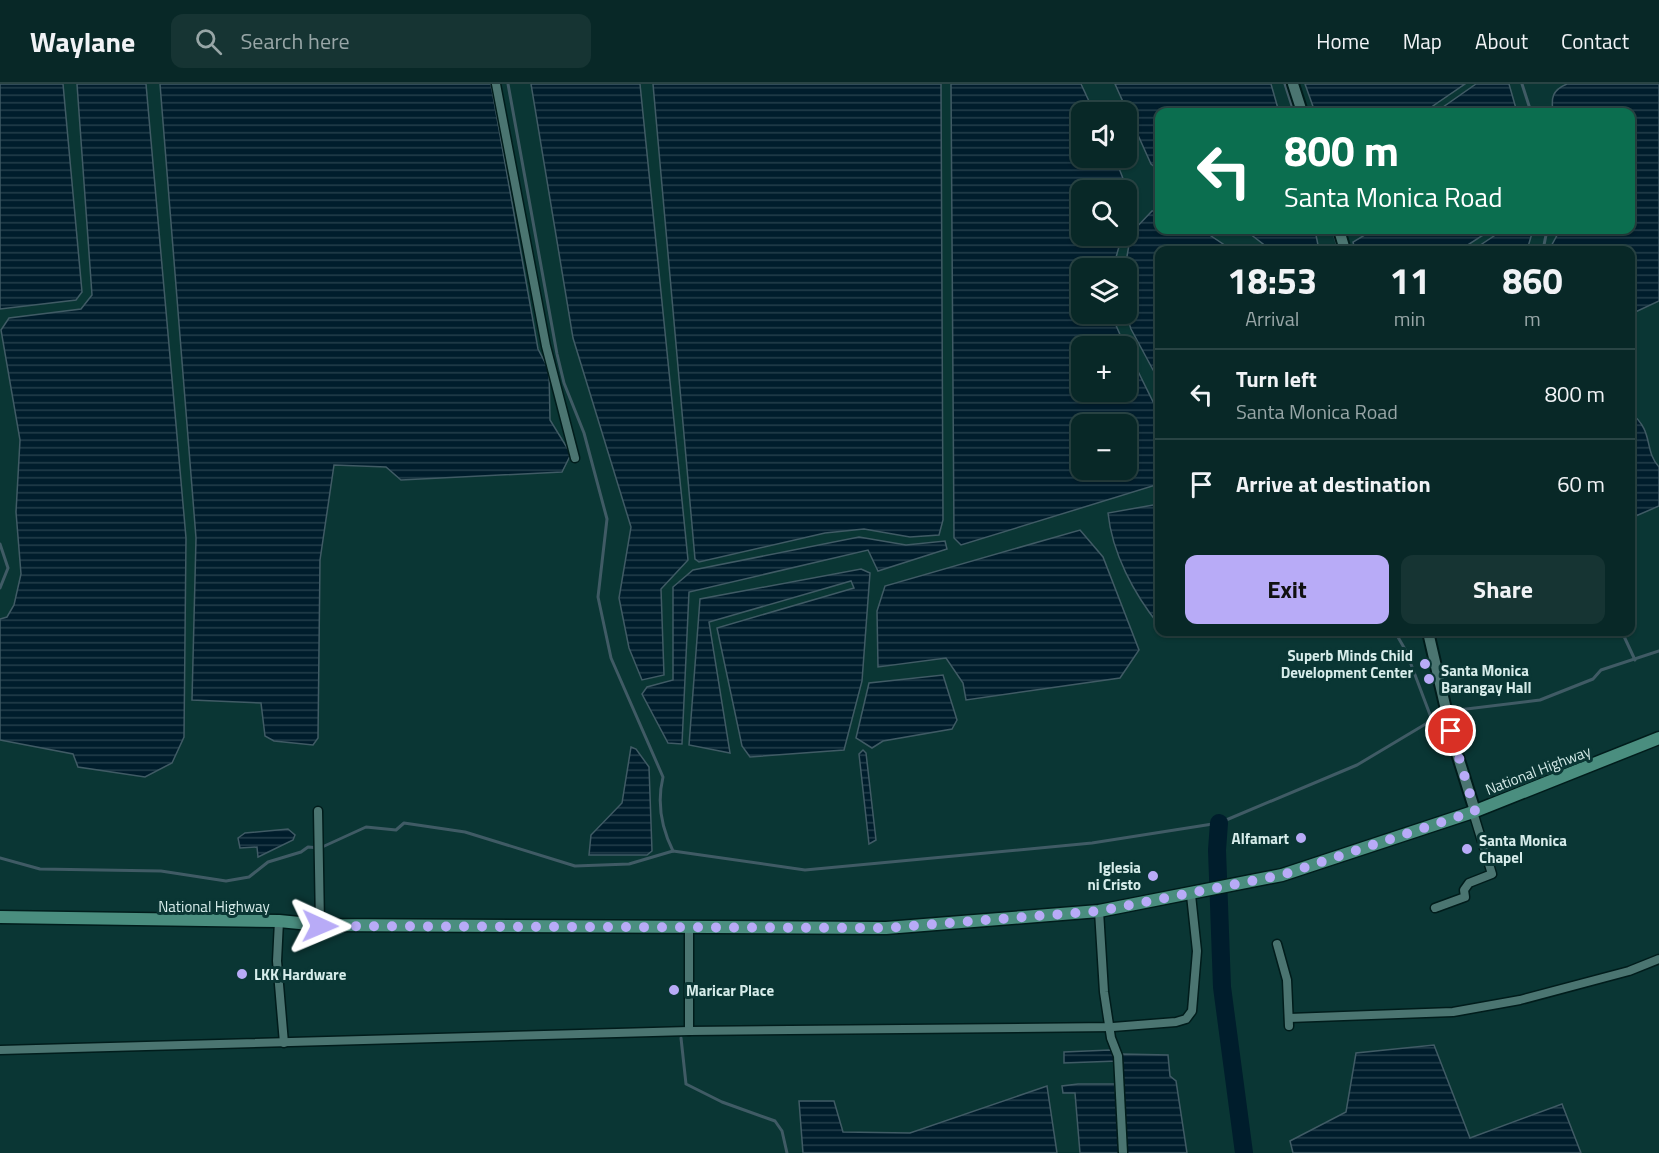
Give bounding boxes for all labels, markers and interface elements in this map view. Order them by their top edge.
search box [171,14,591,68]
text: Waylane [30,20,135,63]
text: Search here [240,24,350,58]
icon: search [192,25,225,58]
text: Home [1316,25,1370,57]
text: Map [1403,25,1442,57]
text: About [1475,25,1528,57]
text: Contact [1561,25,1629,57]
map controls [1071,102,1137,480]
button: sound [1071,102,1137,168]
text: 800 m [1284,118,1399,182]
icon: left [1185,132,1263,210]
text: Santa Monica Road [1284,176,1502,217]
button: search [1071,180,1137,246]
text: 18:53 [1227,253,1317,308]
text: 11 [1390,253,1430,308]
text: 860 [1502,253,1563,308]
button: layers [1071,258,1137,324]
text: Arrival [1245,303,1299,334]
text: min [1394,303,1426,334]
text: m [1524,303,1541,334]
button: + [1071,336,1137,402]
text: Turn left [1236,362,1317,396]
text: 800 m [1545,377,1605,411]
icon: left [1185,378,1218,411]
text: Santa Monica Road [1236,396,1398,427]
button: − [1071,414,1137,480]
text: Arrive at destination [1236,467,1431,501]
text: 60 m [1557,467,1605,501]
icon: arrive [1185,468,1218,501]
button: Exit [1185,555,1389,624]
button: Share [1401,555,1605,624]
place label: Superb Minds Child Development Center [1281,644,1413,684]
marker: Superb Minds Child Development Center [1418,657,1432,671]
place label: Santa Monica Barangay Hall [1441,659,1532,699]
marker: Santa Monica Barangay Hall [1422,672,1436,686]
pin [1425,705,1476,756]
icon: arrive [1434,714,1467,747]
street label: National Highway [1482,739,1594,801]
place label: Alfamart [1232,827,1290,850]
place label: Santa Monica Chapel [1479,829,1567,869]
marker: Alfamart [1294,831,1308,845]
marker: Santa Monica Chapel [1460,842,1474,856]
place label: Iglesia ni Cristo [1087,856,1141,896]
marker: Iglesia ni Cristo [1146,869,1160,883]
position arrow [288,894,352,958]
street label: National Highway [158,895,270,918]
place label: LKK Hardware [254,963,347,986]
marker: LKK Hardware [235,967,249,981]
place label: Maricar Place [686,979,774,1002]
marker: Maricar Place [667,983,681,997]

